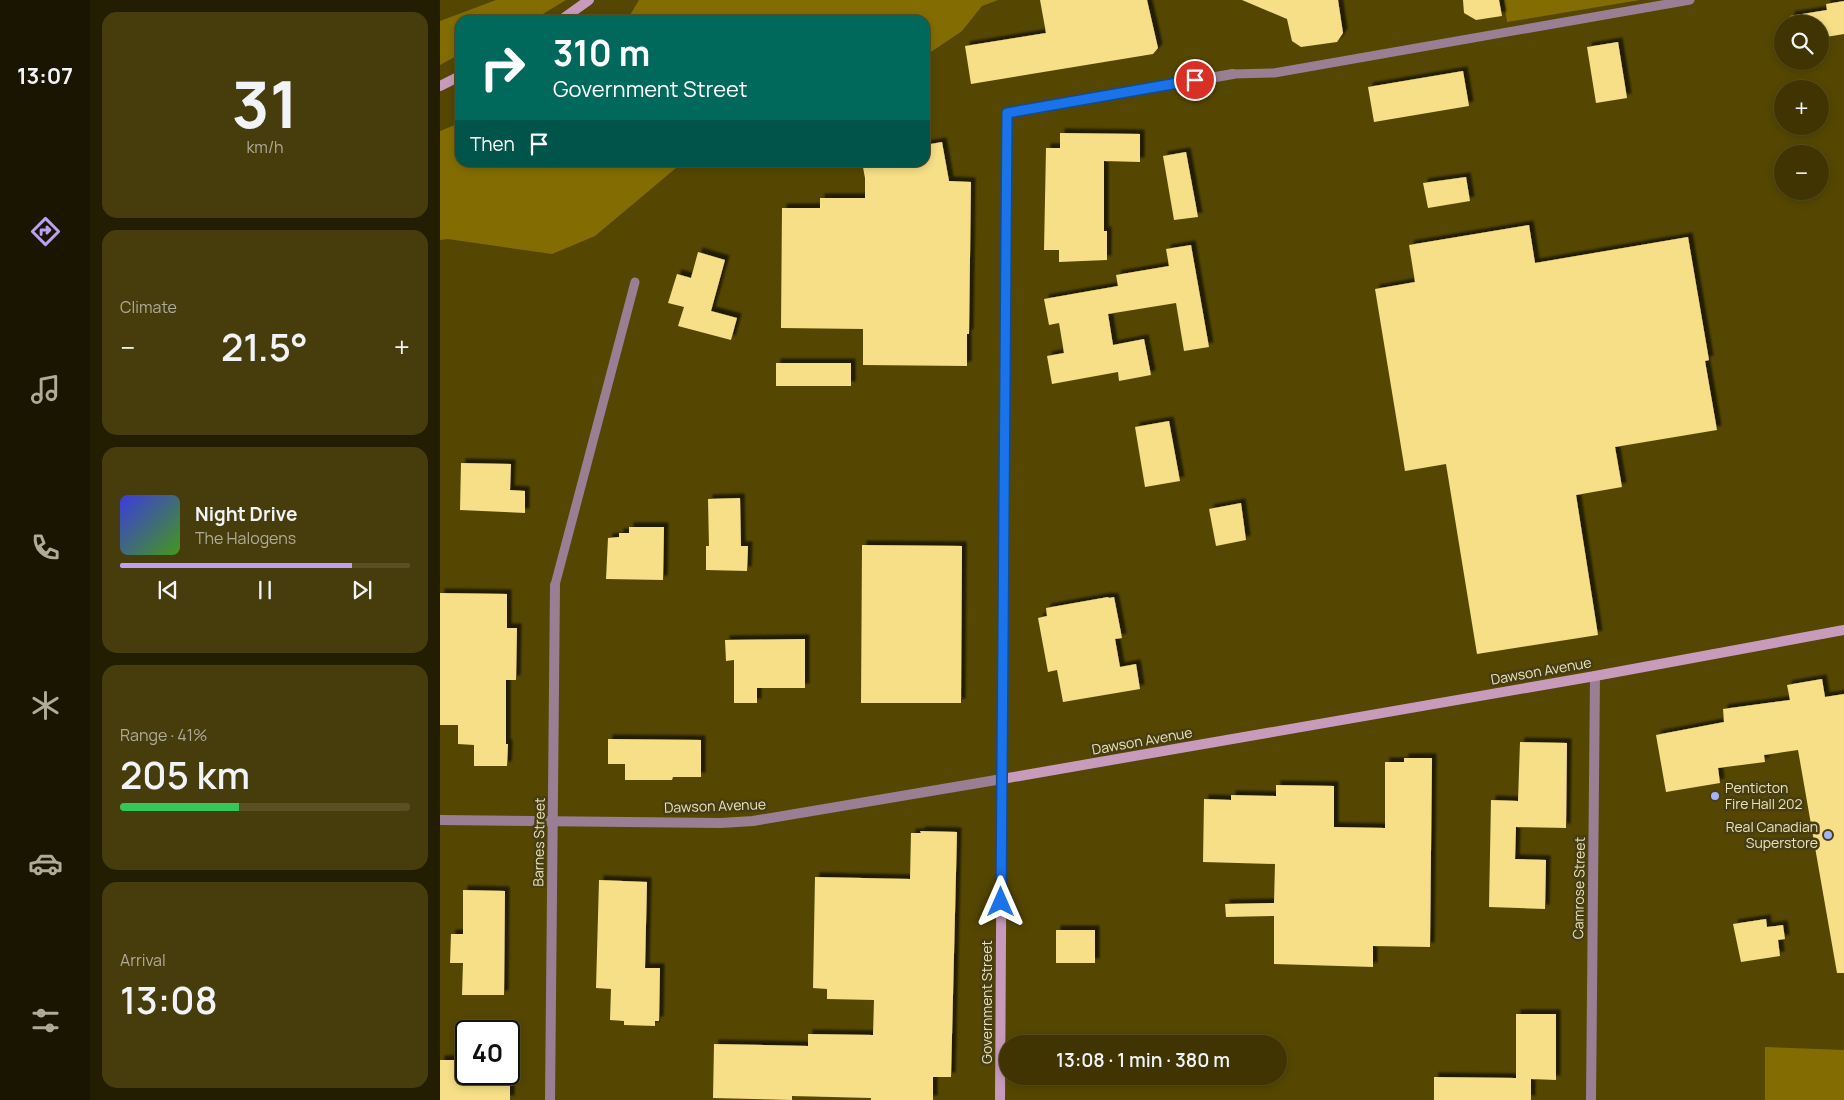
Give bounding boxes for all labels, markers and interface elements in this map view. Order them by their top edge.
map controls [1774,15,1829,200]
button: search [1774,15,1829,70]
text: 310 m [553,29,650,77]
icon: right [470,35,535,100]
text: 31 [232,59,298,148]
pin [1174,59,1216,101]
text: 13:07 [17,61,73,91]
icon: arrive [1181,66,1209,94]
text: Government Street [553,74,748,104]
button: + [1774,80,1829,135]
icon: arrive [525,130,553,158]
text: Then [470,131,515,157]
text: km/h [246,136,284,158]
button: − [1774,145,1829,200]
icon: directions [28,214,63,249]
text: Climate [120,296,177,318]
text: 21.5° [221,320,308,372]
text: − [120,328,135,366]
text: + [394,328,410,366]
icon: music [28,372,63,407]
text: Night Drive [195,501,297,527]
text: The Halogens [195,527,296,549]
icon: phone [28,530,63,565]
icon: previous [154,576,182,604]
icon: pause [251,576,279,604]
icon: next [348,576,376,604]
street label: Dawson Avenue [1489,652,1593,689]
icon: climate [28,688,63,723]
street label: Dawson Avenue [1090,722,1194,759]
text: Range · 41% [120,724,207,746]
text: 205 km [120,748,250,800]
place label: Penticton Fire Hall 202 [1725,778,1802,813]
marker: Penticton Fire Hall 202 [1709,790,1721,802]
street label: Dawson Avenue [664,794,766,817]
street label: Barnes Street [528,797,549,887]
place label: Real Canadian Superstore [1726,817,1818,852]
marker: Real Canadian Superstore [1822,829,1834,841]
street label: Camrose Street [1568,836,1589,939]
icon: car [28,846,63,881]
position arrow [974,875,1026,927]
street label: Government Street [977,940,996,1064]
text: Arrival [120,949,166,971]
text: 13:08 [120,973,218,1025]
icon: filters [28,1003,63,1038]
speed limit sign: 40 [455,1020,520,1085]
text: 13:08 · 1 min · 380 m [1056,1047,1230,1073]

